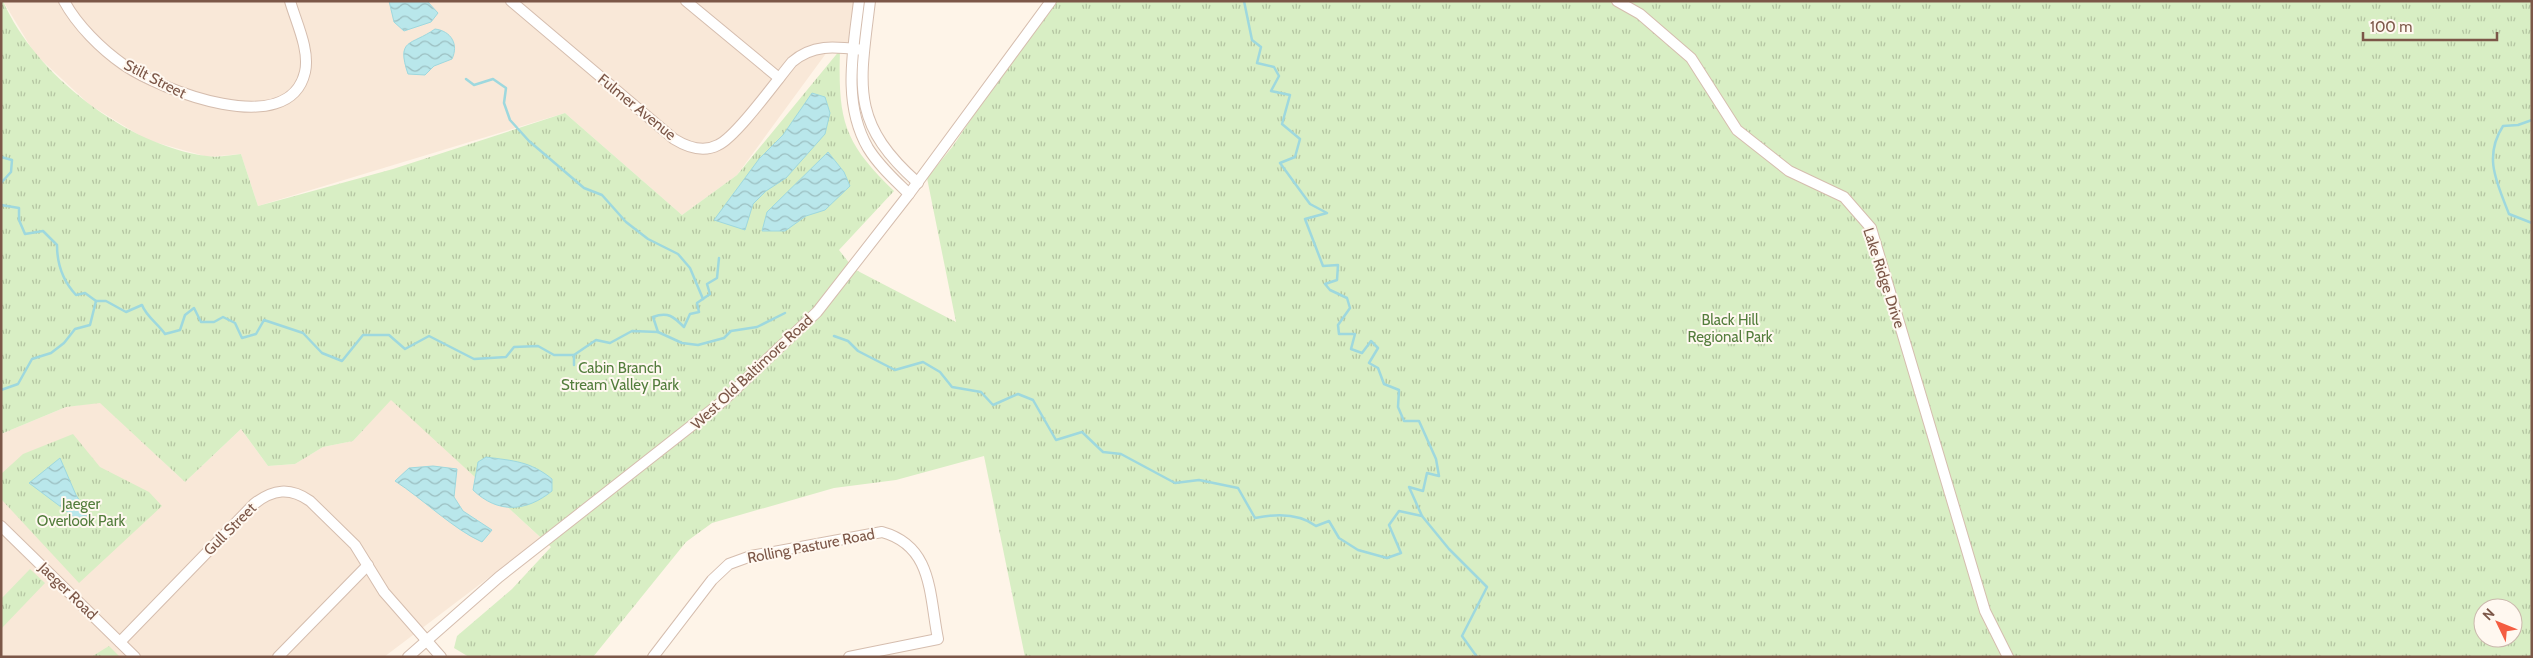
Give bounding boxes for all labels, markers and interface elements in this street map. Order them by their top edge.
scale bar [2363,10,2497,42]
text: 100 m [2370,18,2412,36]
street label: Stilt Street [121,56,189,102]
street label: Fulmer Avenue [594,70,680,144]
street label: Lake Ridge Drive [1859,225,1909,331]
street label: West Old Baltimore Road [687,311,817,433]
park label: Black Hill Regional Park [1687,311,1773,346]
park label: Cabin Branch Stream Valley Park [561,359,679,394]
park label: Jaeger Overlook Park [37,495,125,530]
street label: Gull Street [200,499,260,559]
street label: Rolling Pasture Road [746,525,876,567]
street label: Jaeger Road [34,558,101,623]
north arrow [2473,598,2523,648]
text: N [2479,604,2498,624]

